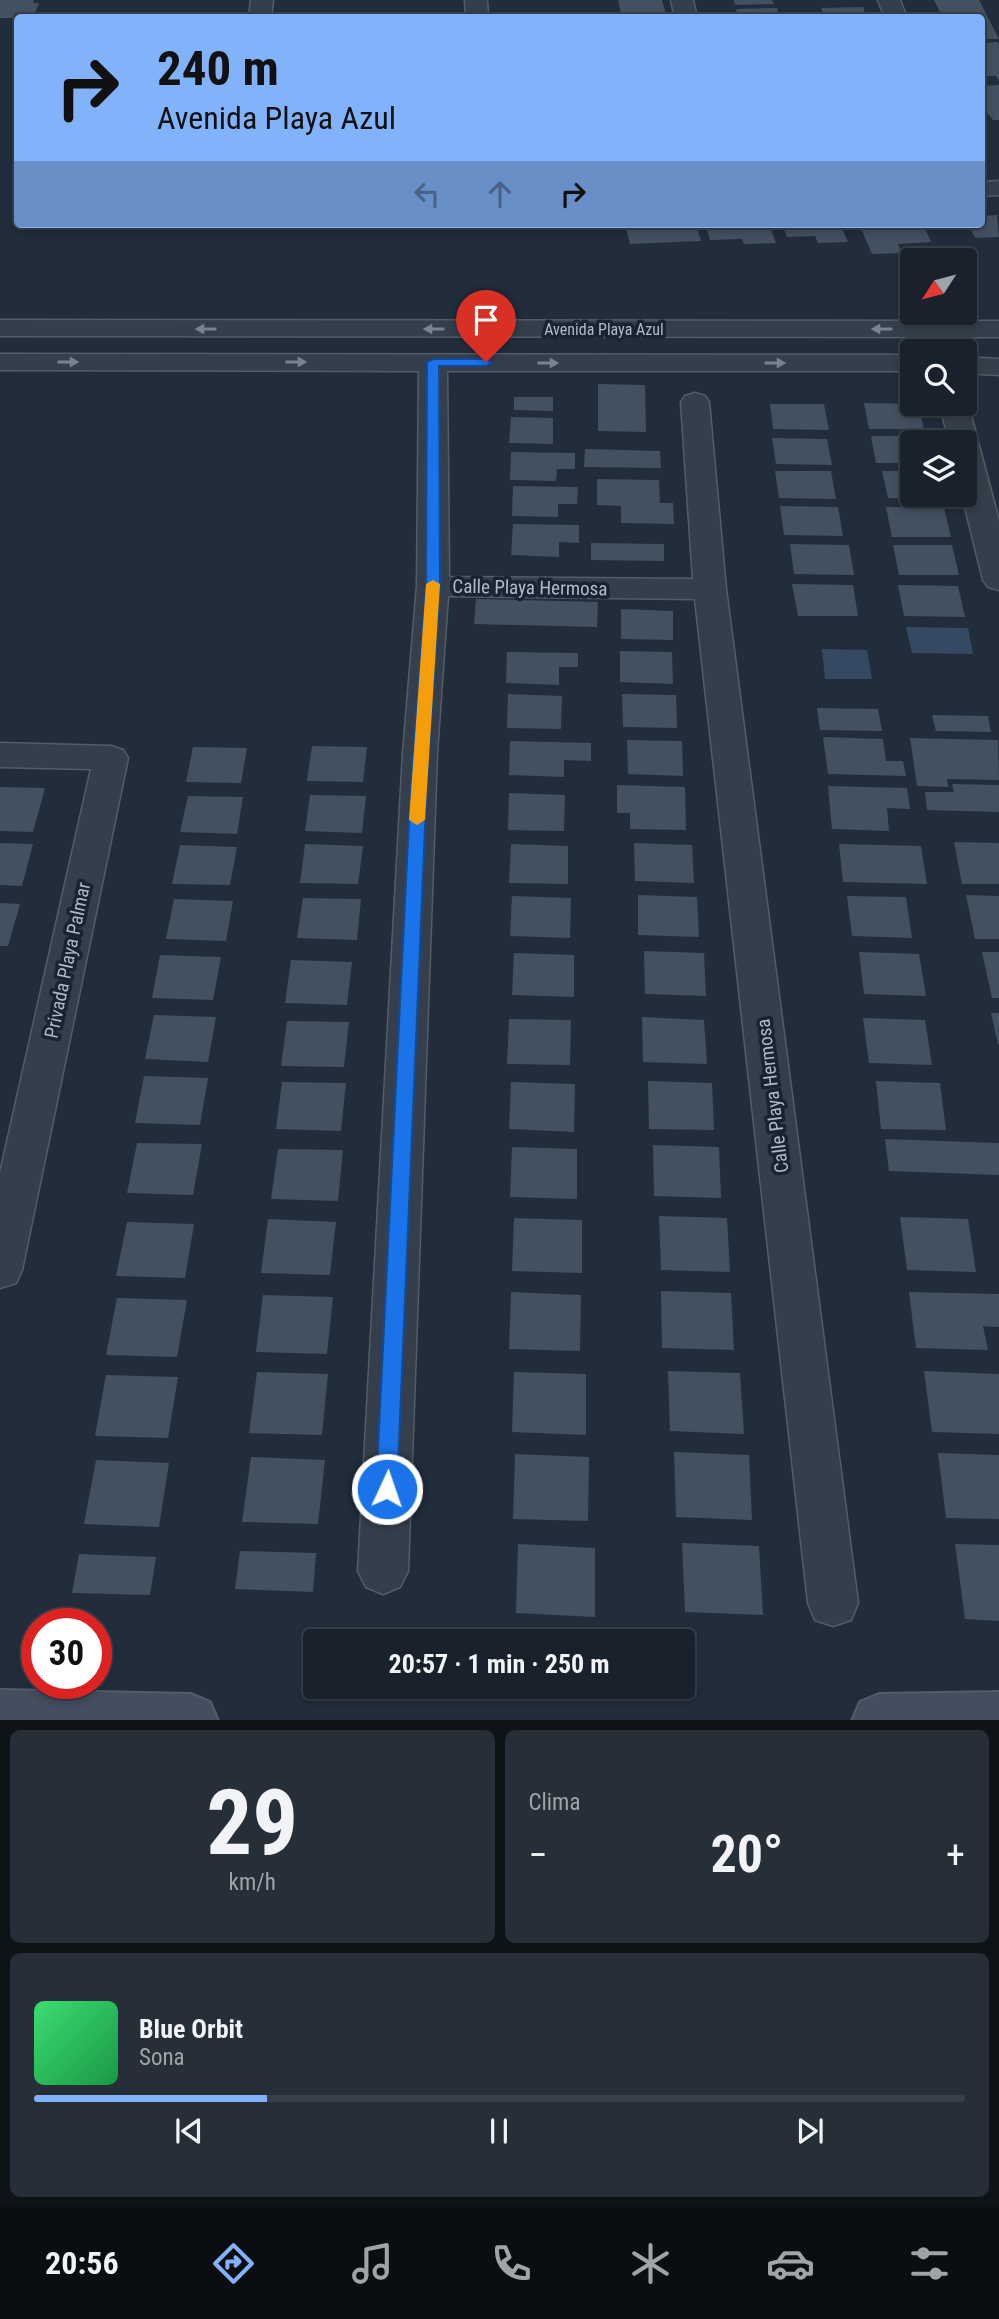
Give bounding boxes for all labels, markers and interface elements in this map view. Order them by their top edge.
text: 240 m [157,40,279,97]
icon: right [42,42,133,133]
text: Avenida Playa Azul [157,99,396,137]
icon: left [408,175,446,213]
icon: ahead [481,175,519,213]
icon: right [554,175,592,213]
north arrow [900,248,976,326]
map controls [900,248,977,507]
pin [456,290,516,362]
icon: arrive [467,301,505,339]
street label: Avenida Playa Azul [544,320,664,339]
one-way arrow [195,323,217,335]
one-way arrow [423,323,445,335]
one-way arrow [871,323,893,335]
button: search [900,339,977,416]
one-way arrow [57,356,79,368]
one-way arrow [285,356,307,368]
one-way arrow [537,357,559,369]
one-way arrow [764,357,786,369]
button: layers [900,430,977,507]
street label: Calle Playa Hermosa [452,575,608,600]
street label: Privada Playa Palmar [40,880,95,1040]
street label: Calle Playa Hermosa [752,1018,793,1174]
position arrow [350,1452,424,1526]
speed limit sign: 30 [21,1608,112,1699]
text: 20:57 · 1 min · 250 m [389,1649,609,1679]
text: 29 [206,1770,298,1876]
text: Clima [529,1789,580,1816]
text: 20° [710,1824,783,1885]
text: − [529,1833,548,1877]
text: + [946,1833,965,1877]
text: km/h [229,1869,276,1896]
text: Blue Orbit [139,2014,243,2044]
text: Sona [139,2044,185,2071]
icon: previous [170,2112,208,2150]
icon: pause [480,2112,518,2150]
icon: next [791,2112,829,2150]
icon: directions [209,2239,258,2288]
icon: music [348,2239,397,2288]
icon: phone [487,2239,536,2288]
icon: climate [626,2239,675,2288]
icon: car [766,2239,815,2288]
icon: filters [905,2239,954,2288]
text: 20:56 [45,2244,119,2282]

